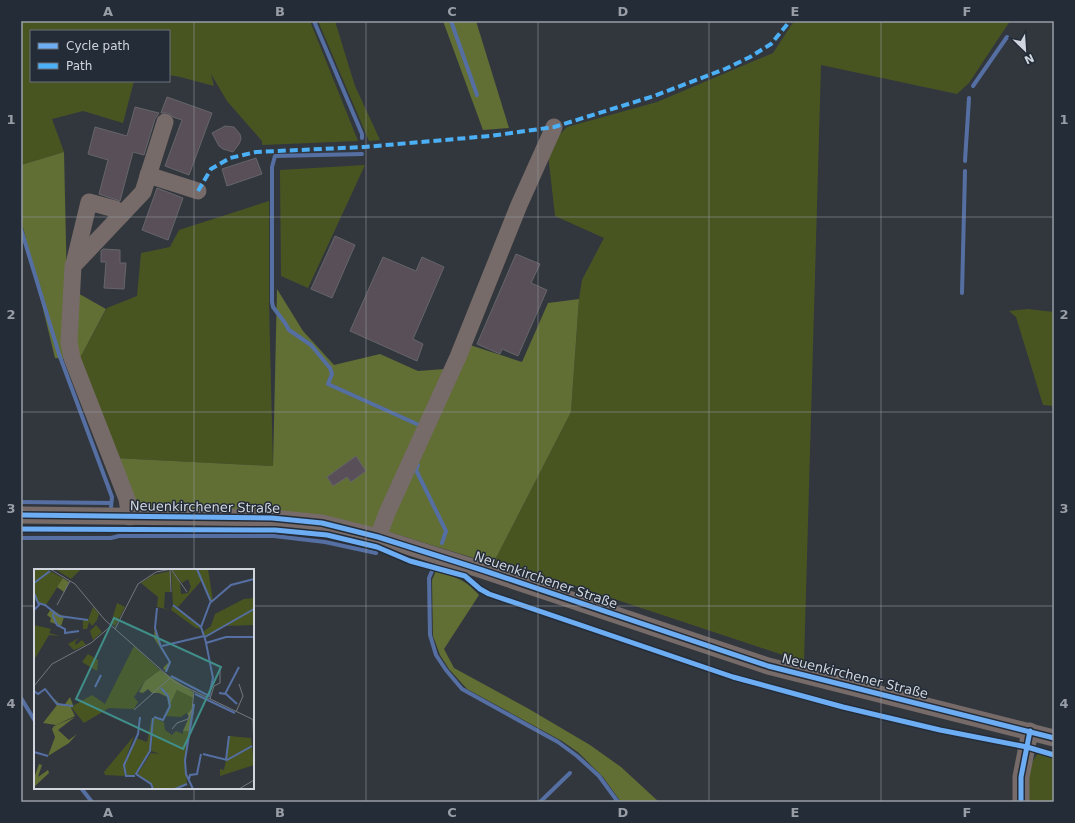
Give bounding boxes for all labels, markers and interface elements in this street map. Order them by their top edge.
text: A [103,4,113,19]
text: B [275,4,285,19]
text: C [447,4,457,19]
text: D [618,4,629,19]
text: E [791,4,799,19]
text: F [963,4,971,19]
legend [30,30,170,82]
north arrow [1005,30,1045,70]
text: Cycle path [66,39,130,53]
text: N [1022,51,1036,66]
text: Path [66,59,92,73]
text: 1 [6,112,16,127]
text: 1 [1059,112,1069,127]
text: 2 [6,307,16,322]
text: 2 [1059,307,1069,322]
street label: Neuenkirchener Straße [130,498,280,516]
text: 3 [6,501,16,516]
text: 3 [1059,501,1069,516]
street label: Neuenkirchener Straße [472,548,620,612]
inset map [34,569,254,789]
street label: Neuenkirchener Straße [780,651,930,701]
text: 4 [6,696,16,711]
text: 4 [1059,696,1069,711]
text: A [103,805,113,820]
text: B [275,805,285,820]
text: C [447,805,457,820]
text: D [618,805,629,820]
text: E [791,805,799,820]
text: F [963,805,971,820]

